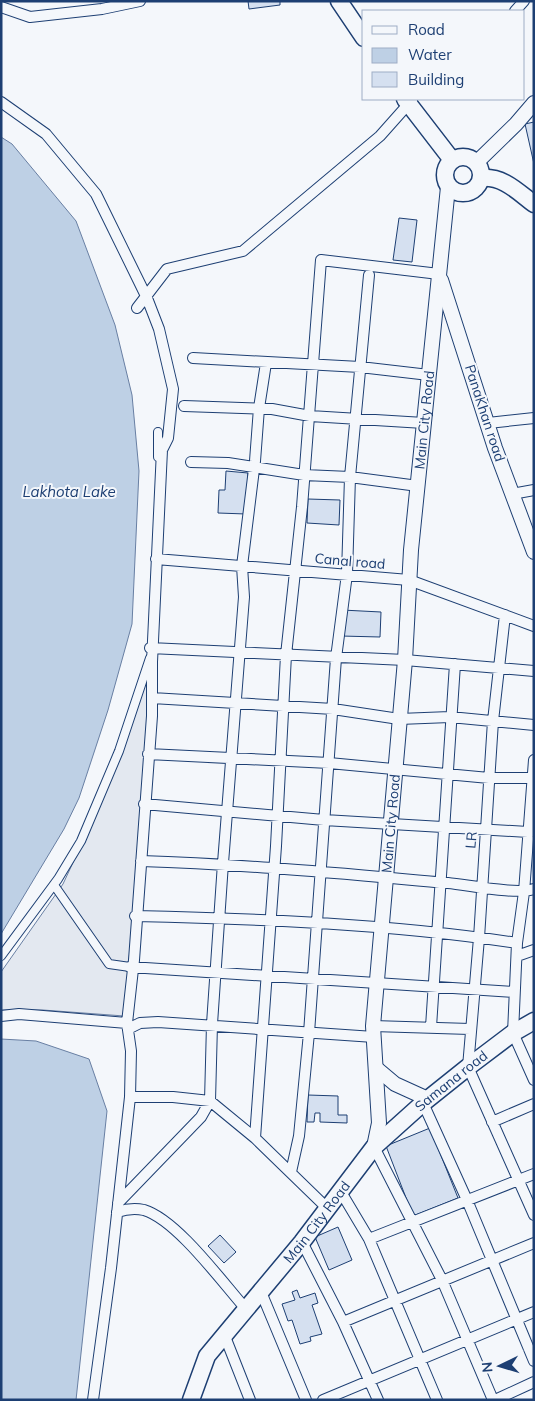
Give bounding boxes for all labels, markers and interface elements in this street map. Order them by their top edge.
legend [362,10,525,100]
text: Road [408,20,445,39]
text: Water [408,45,452,64]
text: Building [408,70,464,89]
street label: PanaKhan road [461,362,509,464]
street label: Main City Road [410,370,438,470]
water label: Lakhota Lake [22,482,116,501]
street label: Canal road [314,549,386,573]
street label: Main City Road [377,773,404,874]
street label: LR [461,830,481,849]
street label: Samana road [411,1047,491,1115]
street label: Main City Road [279,1177,354,1267]
north arrow [475,1341,525,1391]
text: N [478,1361,496,1373]

